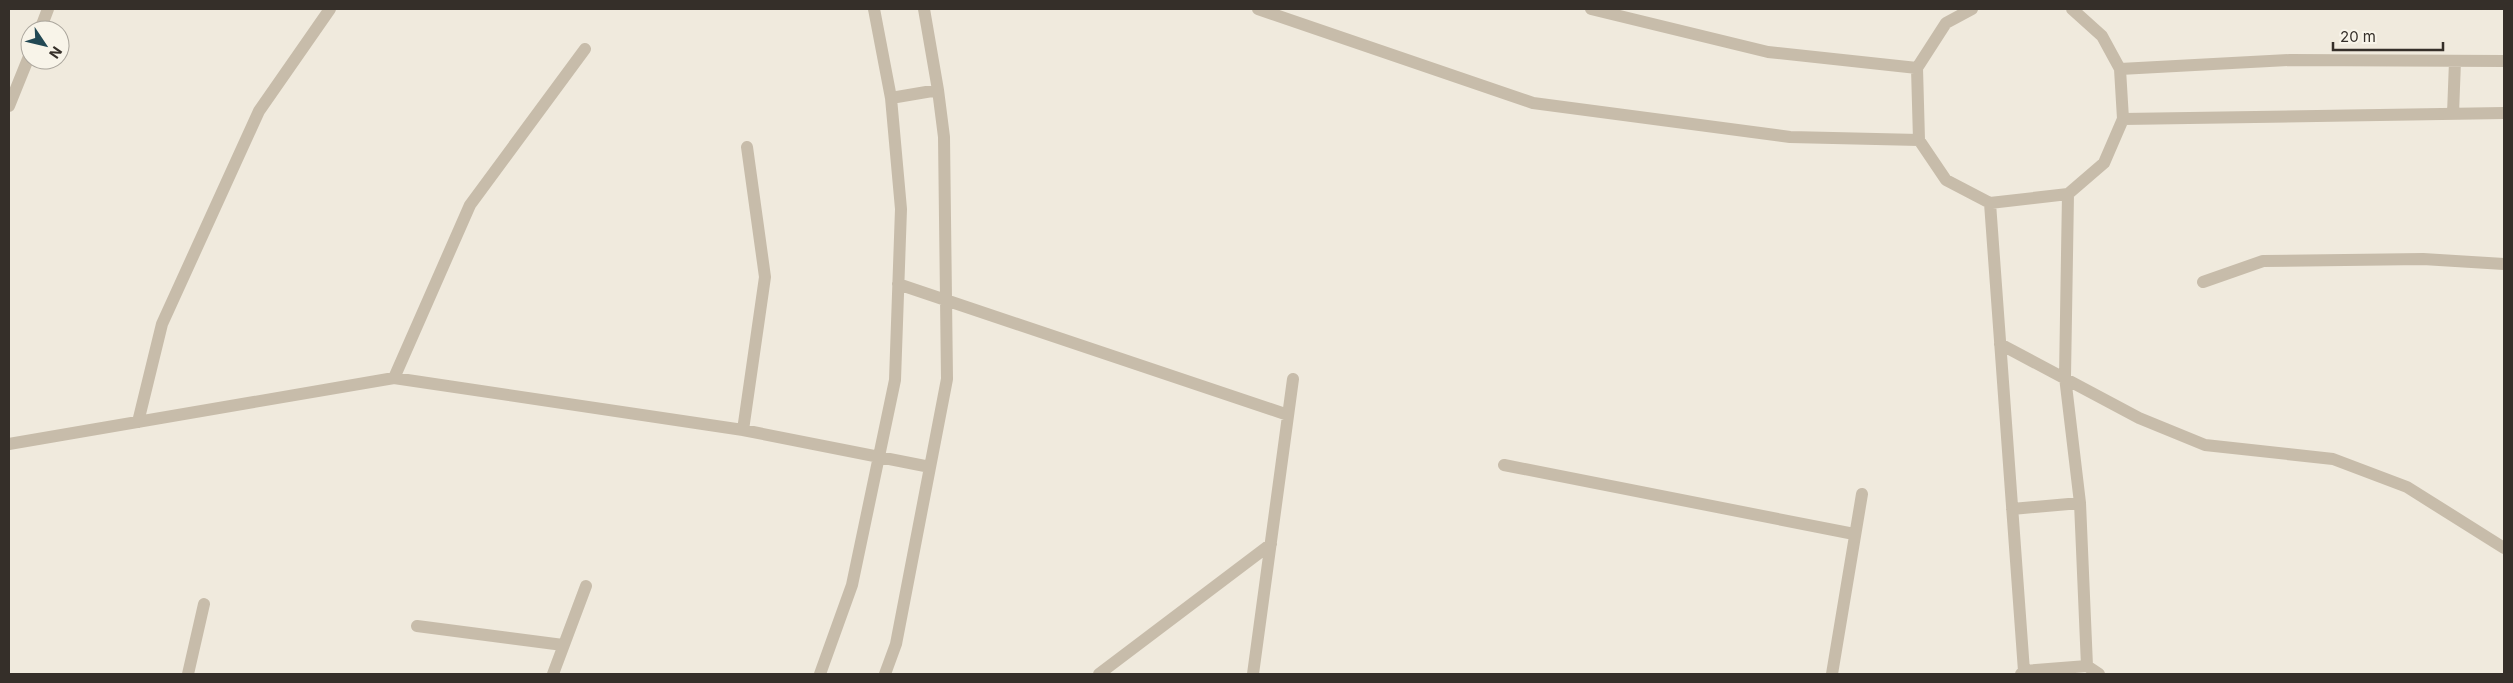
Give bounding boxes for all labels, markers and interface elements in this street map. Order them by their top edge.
north arrow [20,20,70,70]
scale bar [2333,20,2443,52]
text: 20 m [2340,27,2376,46]
text: N [46,43,66,62]

